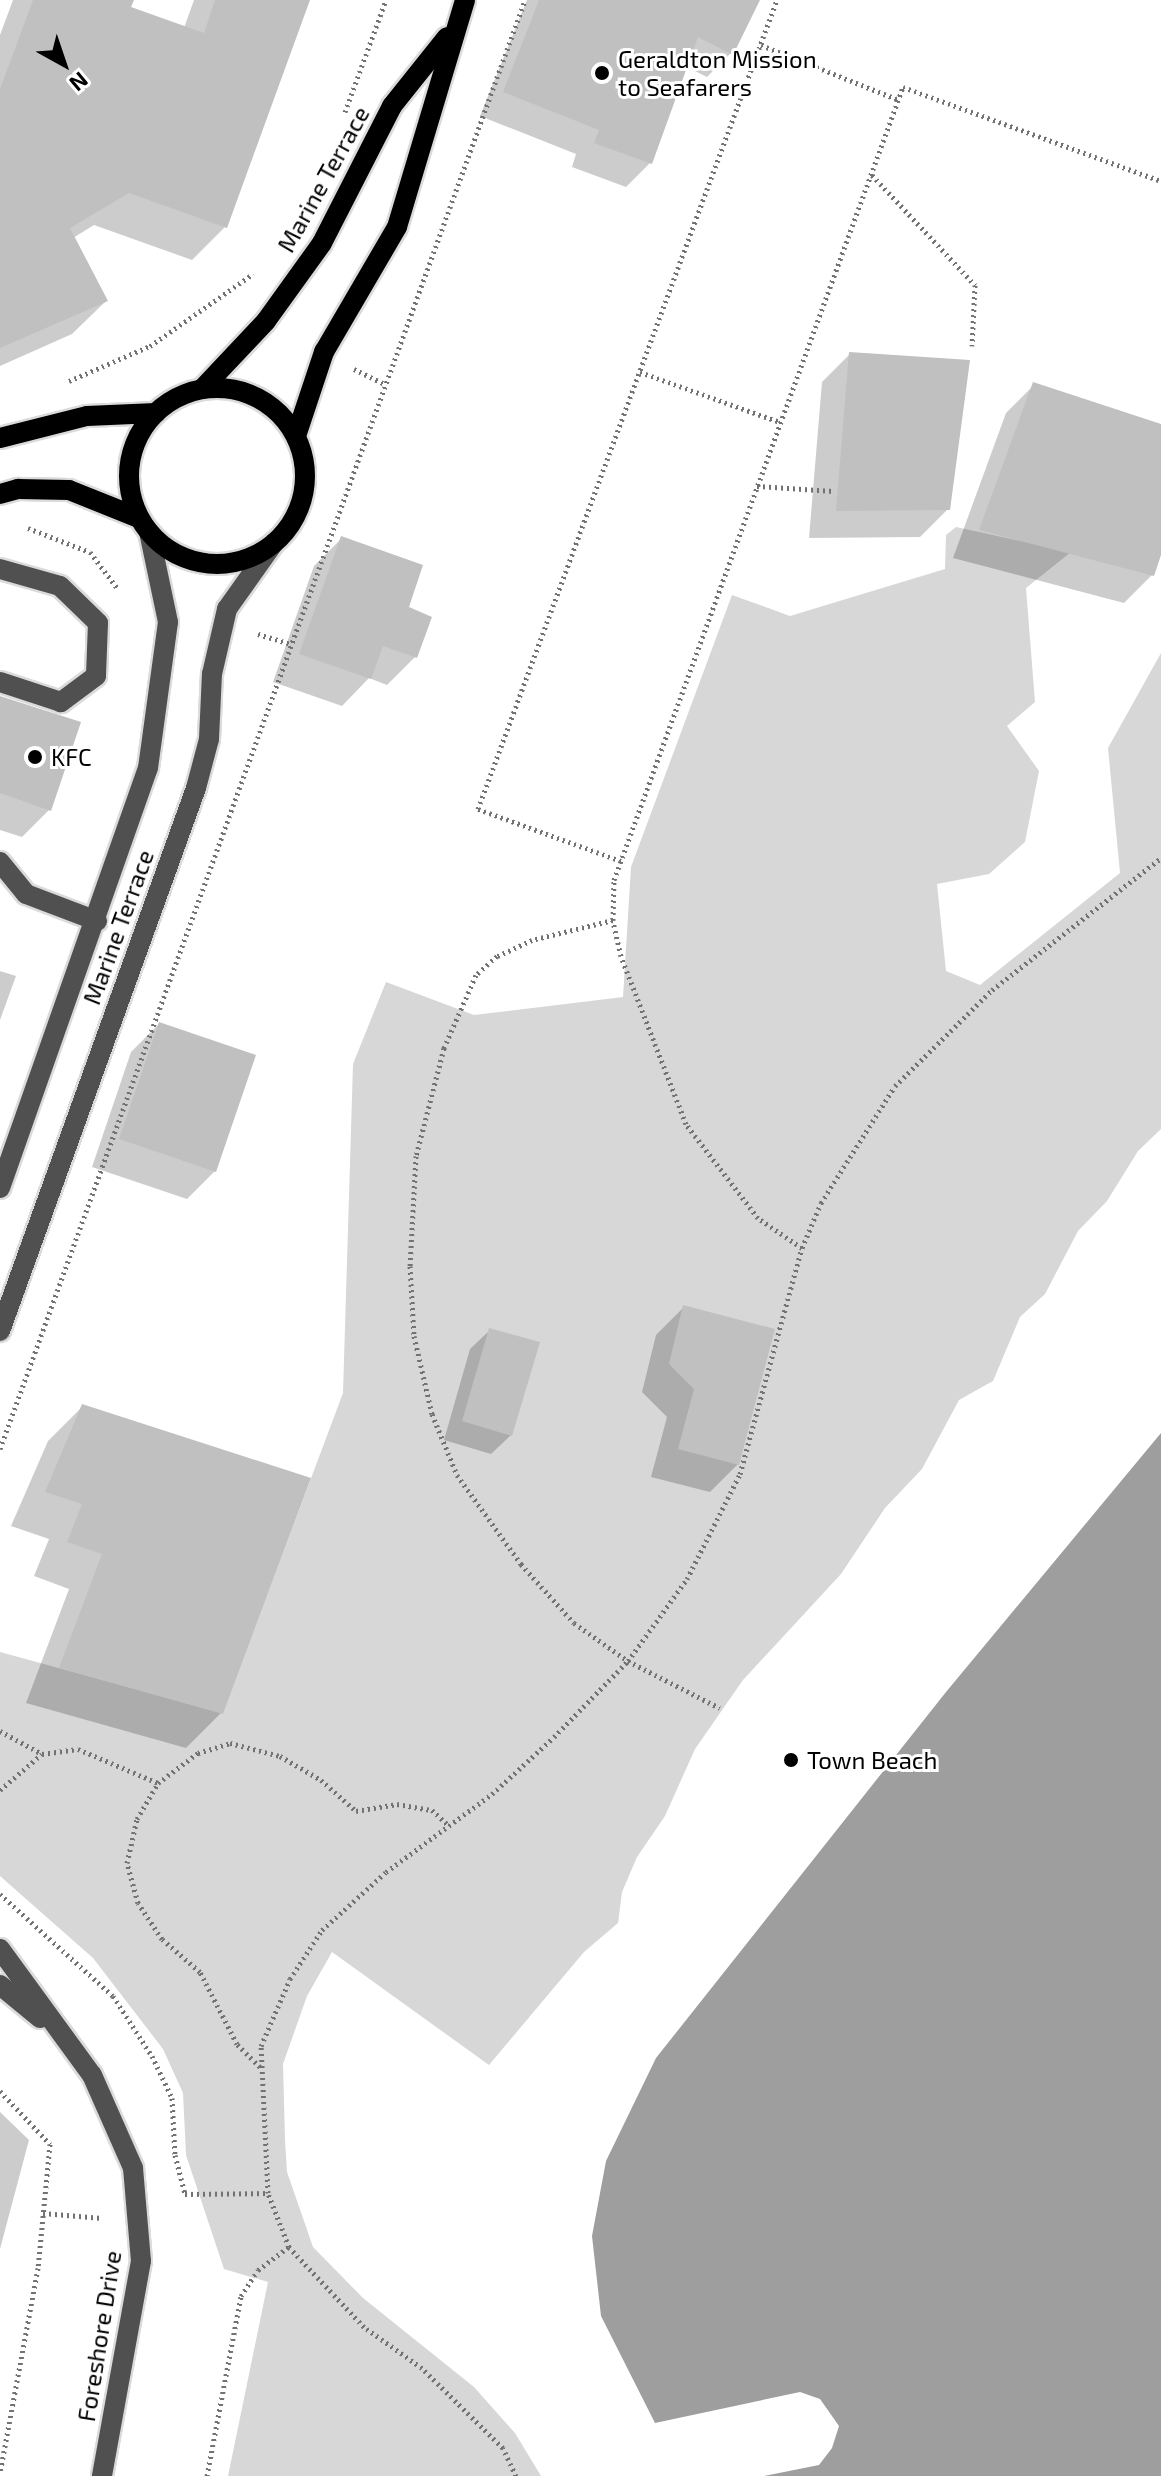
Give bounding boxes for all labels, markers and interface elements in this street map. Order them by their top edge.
north arrow [24,24,104,104]
place label: Geraldton Mission to Seafarers [618,45,817,101]
marker: Geraldton Mission to Seafarers [593,64,611,82]
text: N [65,67,94,97]
street label: Marine Terrace [271,101,375,257]
place label: KFC [51,743,92,771]
marker: KFC [26,748,44,766]
street label: Marine Terrace [77,845,159,1009]
place label: Town Beach [807,1746,938,1774]
marker: Town Beach [782,1751,800,1769]
street label: Foreshore Drive [71,2248,127,2424]

